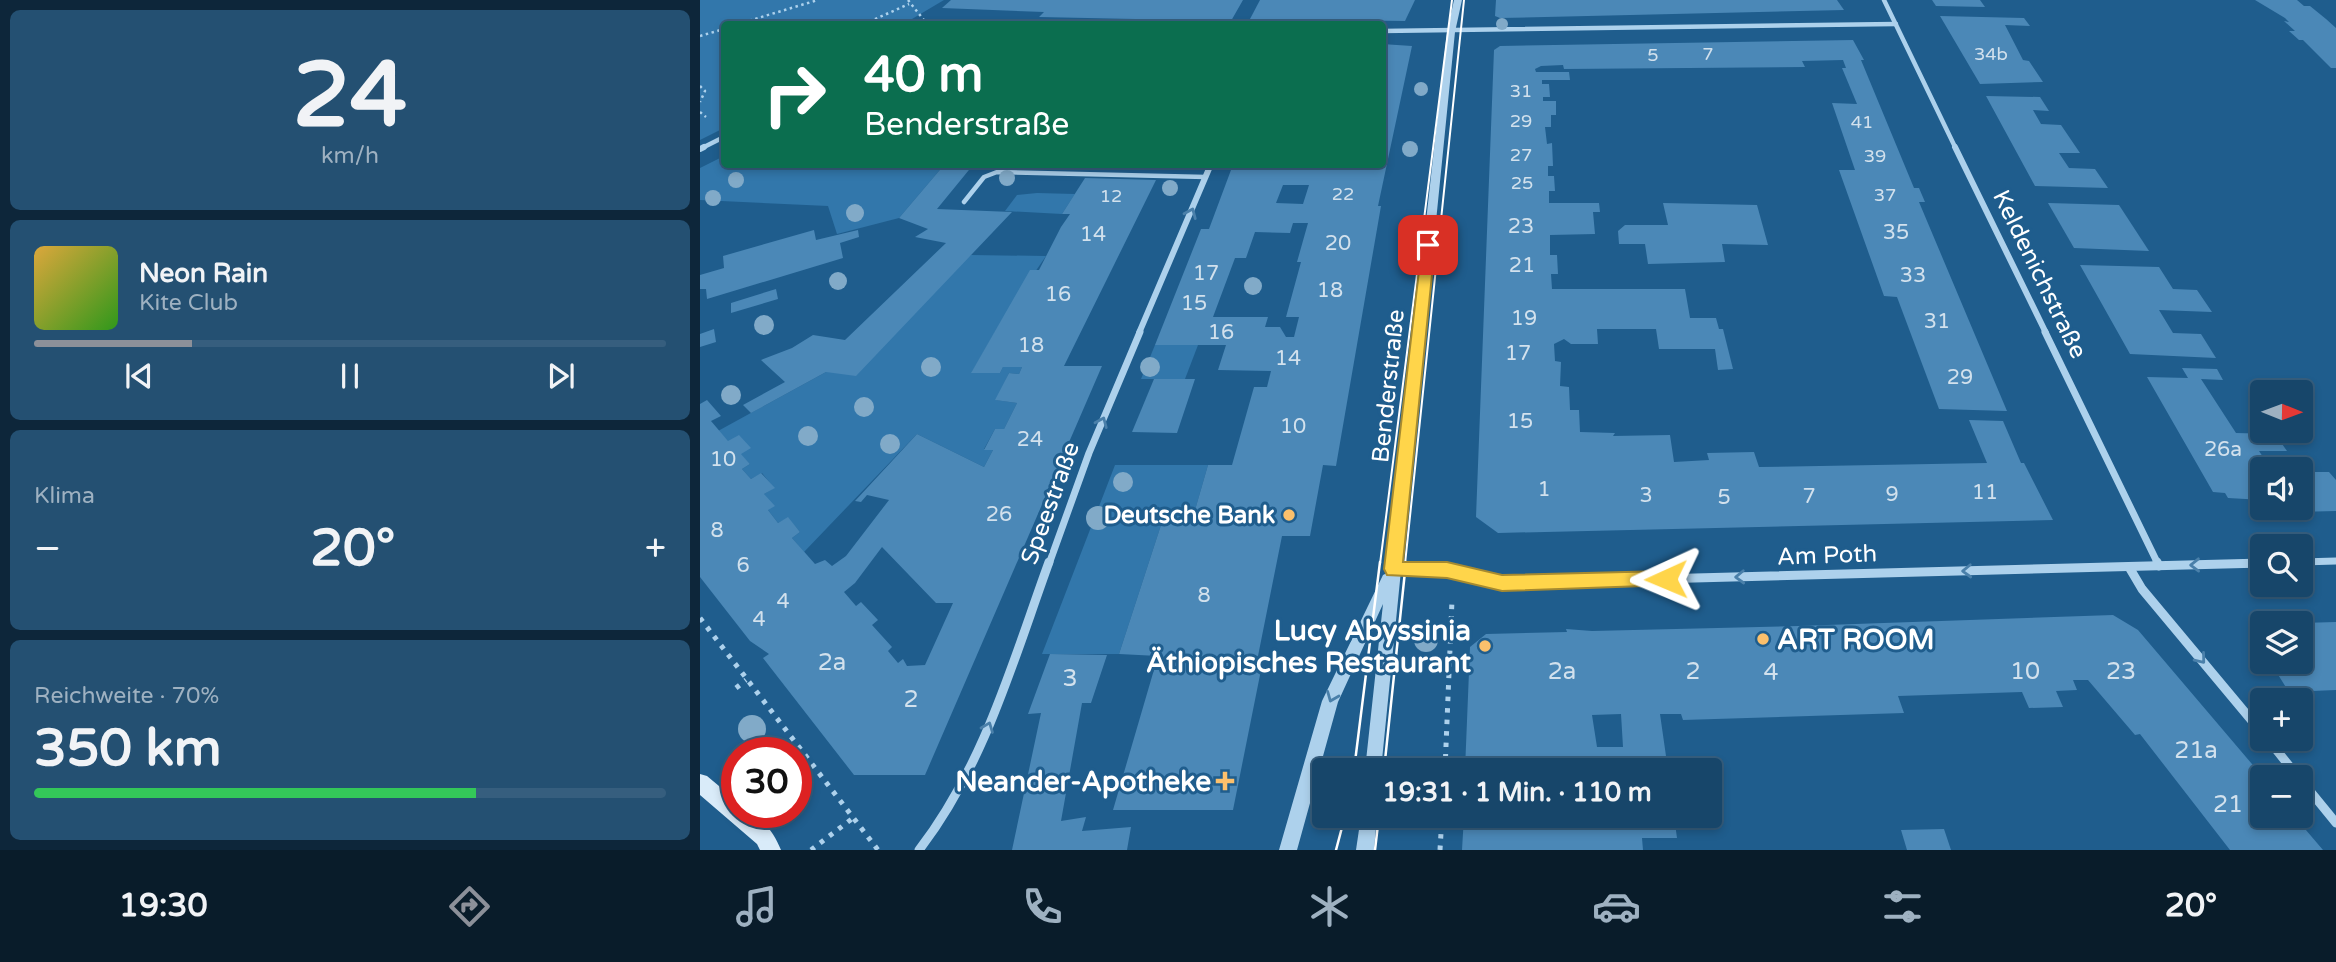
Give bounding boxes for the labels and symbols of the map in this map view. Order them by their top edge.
house number: 7 [1702,43,1714,65]
house number: 34b [1974,43,2008,65]
house number: 5 [1647,44,1659,66]
house number: 31 [1510,80,1532,102]
house number: 29 [1510,110,1532,132]
house number: 41 [1851,111,1873,133]
house number: 27 [1510,144,1532,166]
house number: 39 [1864,145,1886,167]
house number: 25 [1511,172,1533,194]
house number: 22 [1332,183,1354,205]
house number: 37 [1874,184,1896,206]
house number: 12 [1100,185,1122,207]
street label: Keldenichstraße [1986,185,2093,363]
one-way arrow [1183,208,1197,220]
house number: 23 [1508,214,1534,239]
pin [1398,215,1458,275]
house number: 35 [1883,220,1909,245]
house number: 14 [1080,222,1106,247]
house number: 20 [1325,231,1351,256]
house number: 21 [1509,253,1535,278]
house number: 17 [1193,261,1219,286]
house number: 33 [1900,263,1926,288]
house number: 18 [1317,278,1343,303]
house number: 16 [1045,282,1071,307]
house number: 15 [1181,291,1207,316]
house number: 19 [1511,306,1537,331]
street label: Benderstraße [1366,308,1411,464]
house number: 31 [1924,309,1950,334]
house number: 16 [1208,320,1234,345]
house number: 18 [1018,333,1044,358]
house number: 17 [1505,341,1531,366]
house number: 14 [1275,346,1301,371]
house number: 29 [1947,365,1973,390]
north arrow [2250,380,2314,443]
house number: 15 [1507,409,1533,434]
house number: 10 [1280,414,1306,439]
one-way arrow [1094,417,1108,429]
house number: 24 [1017,427,1043,452]
house number: 26a [2204,437,2242,462]
street label: Speestraße [1015,438,1086,568]
house number: 10 [710,447,736,472]
house number: 1 [1537,477,1551,502]
house number: 11 [1972,480,1998,505]
house number: 9 [1885,482,1899,507]
house number: 3 [1639,483,1653,508]
house number: 7 [1802,484,1816,509]
house number: 5 [1717,485,1731,510]
place label: Deutsche Bank [1103,501,1275,530]
house number: 26 [986,502,1012,527]
marker: Deutsche Bank [1281,507,1297,523]
house number: 8 [710,518,724,543]
street label: Am Poth [1776,539,1878,572]
position arrow [1629,542,1703,616]
house number: 6 [736,553,750,578]
one-way arrow [2189,557,2199,573]
one-way arrow [1961,563,1972,579]
one-way arrow [1734,569,1744,585]
house number: 8 [1197,583,1211,608]
house number: 4 [776,589,790,614]
house number: 4 [752,607,766,632]
place label: Lucy Abyssinia Äthiopisches Restaurant [1146,614,1471,680]
place label: ART ROOM [1777,623,1935,657]
marker: ART ROOM [1755,631,1771,647]
marker: Lucy Abyssinia Äthiopisches Restaurant [1477,638,1493,654]
house number: 2a [818,648,846,677]
one-way arrow [2193,650,2205,663]
house number: 2a [1548,657,1576,686]
house number: 2 [1685,657,1701,686]
house number: 10 [2010,657,2040,686]
house number: 23 [2106,657,2136,686]
house number: 4 [1763,658,1779,687]
house number: 3 [1062,664,1078,693]
house number: 2 [903,685,919,714]
one-way arrow [1327,691,1341,703]
one-way arrow [980,722,994,734]
house number: 21a [2174,736,2218,765]
speed limit sign: 30 [721,737,812,828]
place label: Neander-Apotheke [955,765,1211,799]
marker: Neander-Apotheke [1217,773,1233,789]
house number: 21 [2213,790,2243,819]

